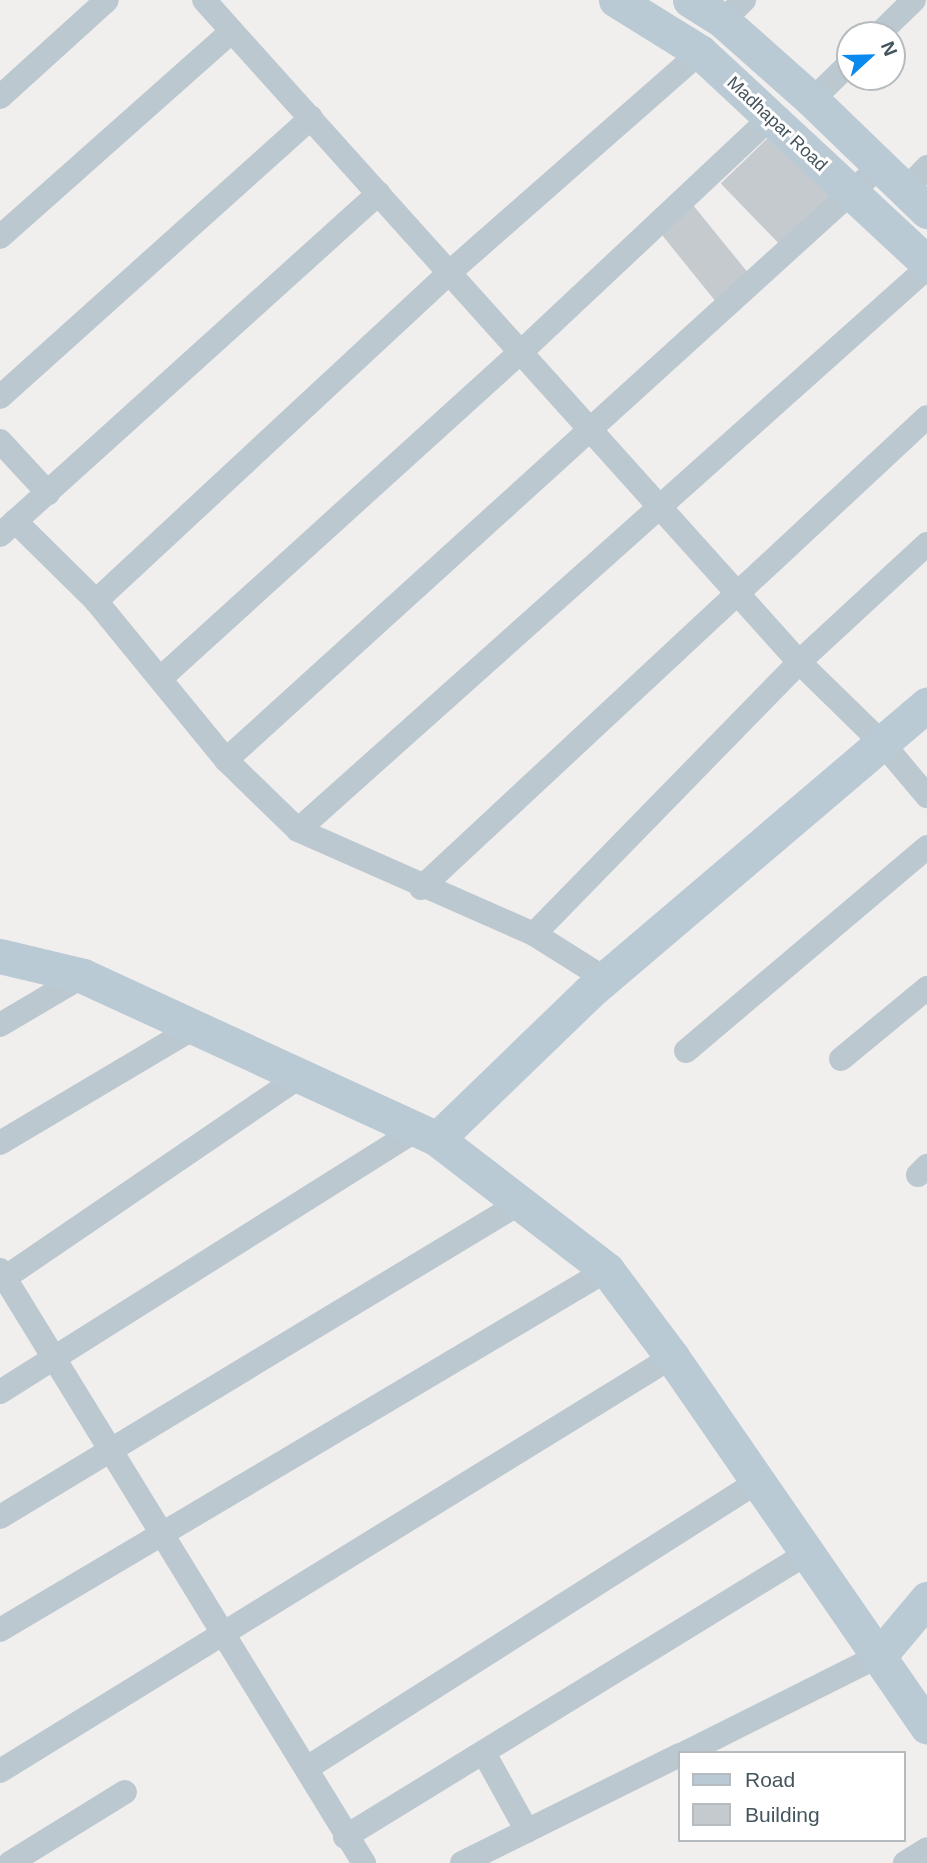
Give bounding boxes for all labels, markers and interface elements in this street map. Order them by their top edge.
north arrow [836,21,906,91]
text: N [877,38,901,59]
street label: Madhapar Road [722,72,832,176]
legend [678,1751,906,1842]
text: Road [745,1768,795,1791]
text: Building [745,1803,820,1826]

